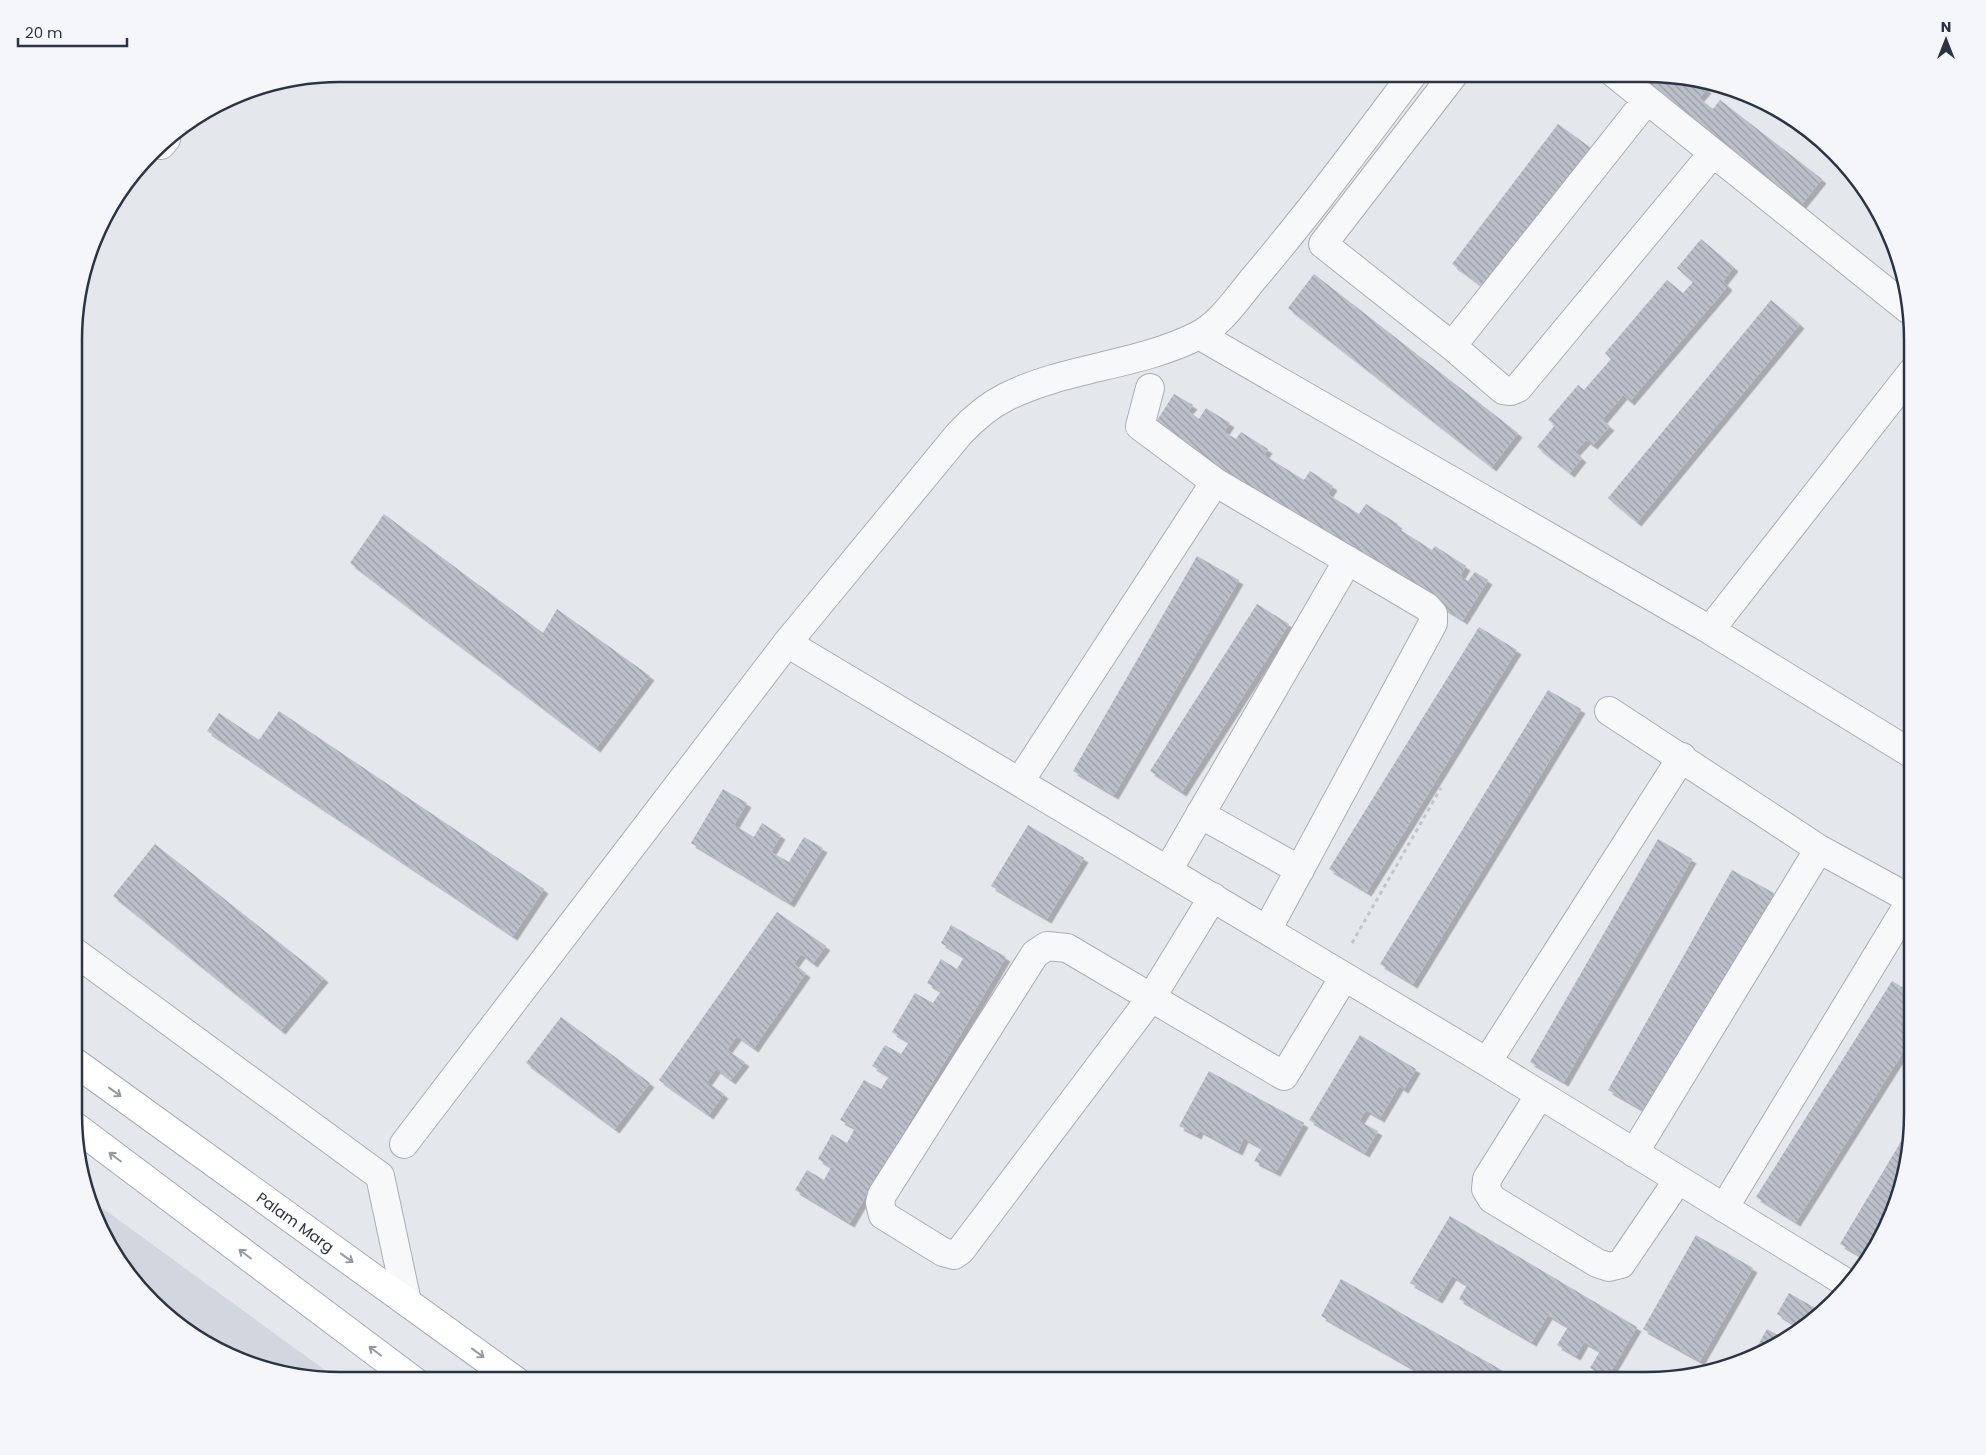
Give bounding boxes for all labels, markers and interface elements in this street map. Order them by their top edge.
scale bar [18,15,126,47]
north arrow [1921,15,1971,65]
text: N [1941,17,1951,37]
text: 20 m [25,22,63,43]
one-way arrow [108,1087,122,1097]
one-way arrow [109,1151,122,1162]
street label: Palam Marg [253,1187,339,1257]
one-way arrow [238,1249,252,1259]
one-way arrow [339,1253,353,1263]
one-way arrow [369,1346,382,1357]
one-way arrow [471,1348,484,1359]

